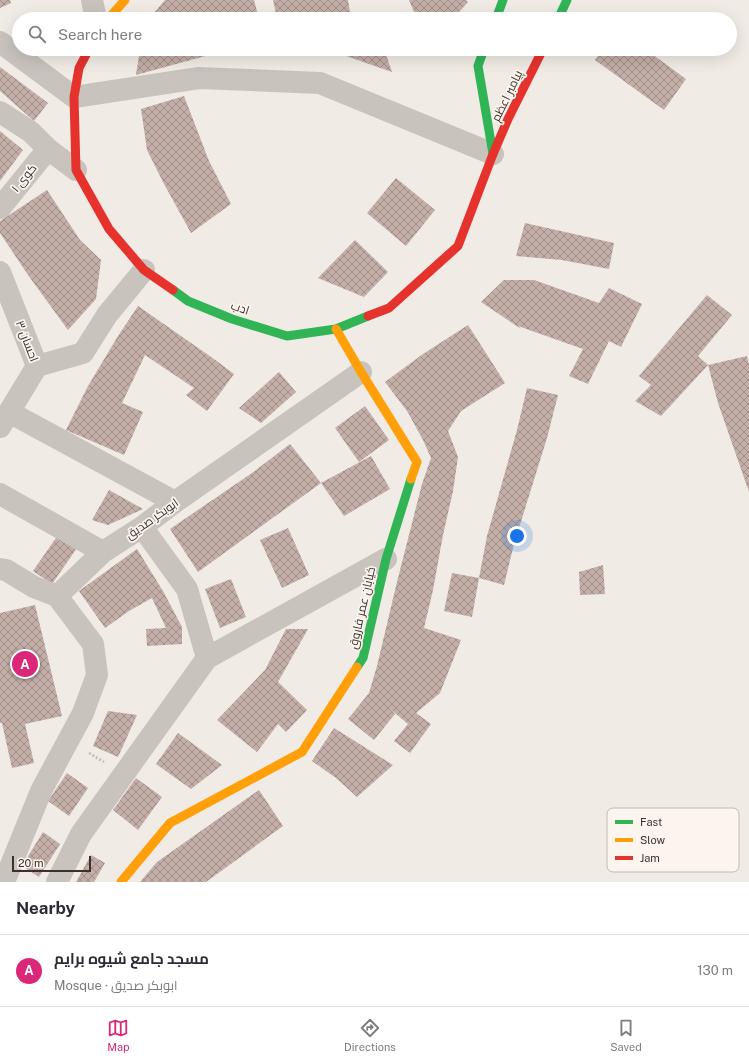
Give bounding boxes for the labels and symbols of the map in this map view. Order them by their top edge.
street label: پیامبر اعظم [489,67,528,125]
street label: کوی ۱ [9,161,39,195]
street label: ادب [229,298,251,318]
street label: احسان ۳ [13,319,41,363]
street label: ابوبکر صدیق [123,496,181,542]
your location [507,526,527,546]
street label: خیابان عمر فاروق [346,566,378,650]
pin: A [12,649,38,679]
legend [607,808,739,872]
text: Fast [640,816,662,828]
text: Slow [640,834,666,846]
text: Jam [640,852,660,864]
scale bar [12,854,91,873]

